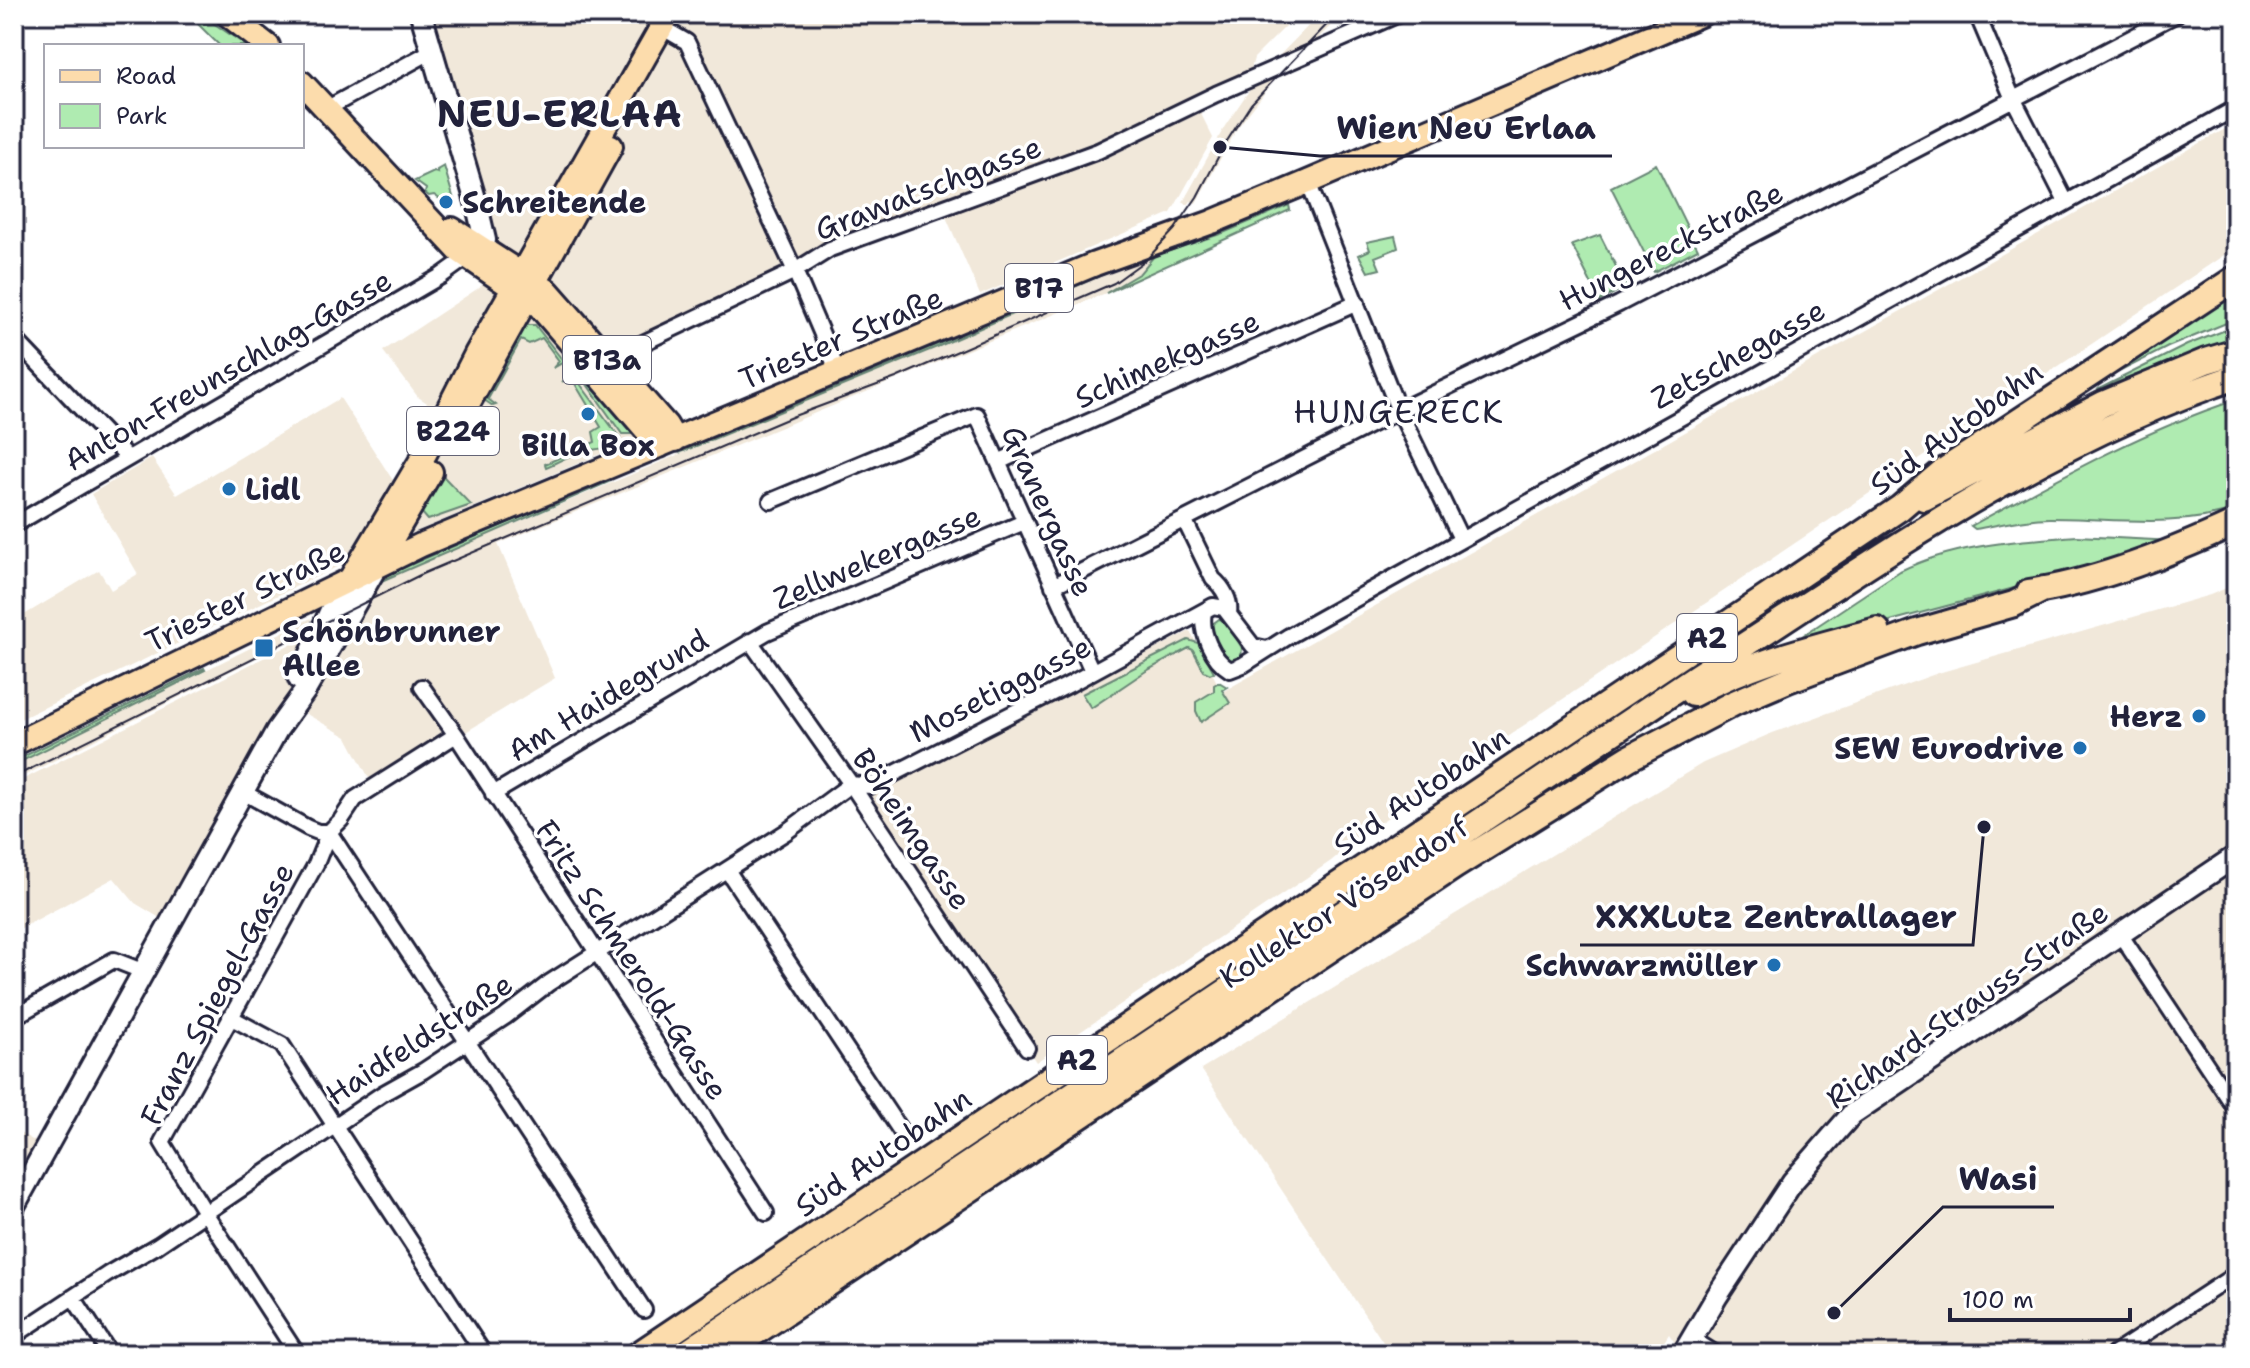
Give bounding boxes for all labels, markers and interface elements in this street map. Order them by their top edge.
legend [44,44,304,148]
text: Road [116,60,176,92]
district label: NEU-ERLAA [436,88,684,139]
text: Park [116,100,168,132]
callout: Wien Neu Erlaa [1320,100,1612,156]
text: Wien Neu Erlaa [1336,106,1596,149]
street label: Grawatschgasse [809,126,1047,250]
street label: Hungereckstraße [1552,172,1790,320]
place label: Schreitende [462,182,647,223]
marker: Schreitende [437,193,455,211]
street label: Anton-Freunschlag-Gasse [57,259,399,481]
road number: B17 [1005,264,1073,312]
street label: Triester Straße [733,277,949,399]
street label: Zetschegasse [1644,289,1832,419]
street label: Schimekgasse [1068,300,1266,418]
road number: B13a [563,336,651,384]
street label: Süd Autobahn [1861,351,2051,505]
district label: HUNGERECK [1293,390,1505,433]
marker: Billa Box [579,405,597,423]
road number: B224 [407,407,499,455]
street label: Granergasse [992,419,1104,603]
place label: Billa Box [521,425,655,466]
place label: Lidl [245,469,301,510]
marker: Lidl [220,480,238,498]
street label: Zellwekergasse [767,495,987,619]
street label: Triester Straße [138,530,352,662]
place label: Schönbrunner Allee [282,611,501,686]
road number: A2 [1677,614,1737,662]
street label: Am Haidegrund [500,619,716,771]
street label: Mosetiggasse [902,626,1098,752]
marker: Schönbrunner Allee [253,637,275,659]
place label: Herz [2110,696,2183,737]
marker: Herz [2190,707,2208,725]
street label: Süd Autobahn [1325,717,1517,865]
place label: SEW Eurodrive [1834,728,2064,769]
marker: SEW Eurodrive [2071,739,2089,757]
street label: Böheimgasse [843,740,981,918]
street label: Kollektor Vösendorf [1212,806,1477,998]
street label: Fritz Schmerold-Gasse [526,812,738,1108]
street label: Franz Spiegel-Gasse [130,855,304,1133]
callout: XXXLutz Zentrallager [1580,889,1973,945]
street label: Richard-Strauss-Straße [1818,892,2116,1118]
text: XXXLutz Zentrallager [1595,895,1957,938]
place label: Schwarzmüller [1525,945,1758,986]
marker: Schwarzmüller [1765,956,1783,974]
street label: Haidfeldstraße [317,963,521,1115]
road number: A2 [1047,1036,1107,1084]
street label: Süd Autobahn [787,1078,979,1226]
callout: Wasi [1943,1151,2054,1207]
text: Wasi [1959,1157,2037,1200]
scale bar [1950,1272,2130,1322]
text: 100 m [1962,1284,2034,1316]

